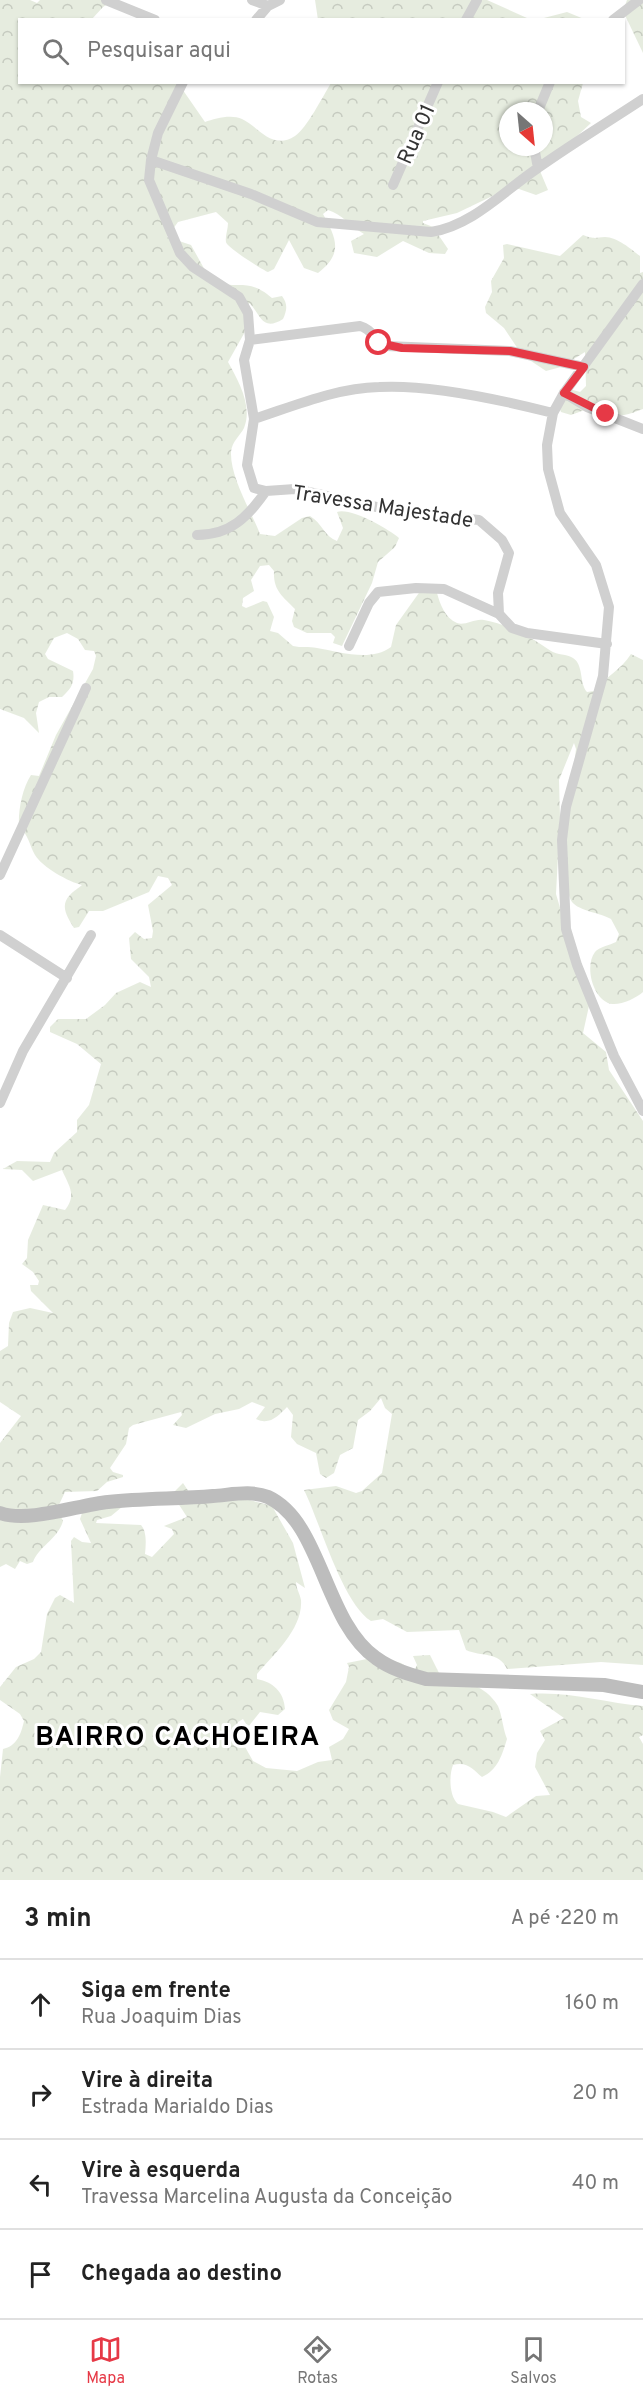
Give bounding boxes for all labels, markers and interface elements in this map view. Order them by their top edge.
search box [18,18,625,84]
icon: search [39,35,72,68]
text: Pesquisar aqui [87,38,231,65]
street label: Rua 01 [392,100,442,169]
north arrow [499,102,553,156]
route start [365,329,391,355]
route end [592,400,618,426]
street label: Travessa Majestade [291,480,475,535]
district label: BAIRRO CACHOEIRA [35,1721,321,1755]
text: 3 min [24,1903,92,1936]
text: A pé · 220 m [511,1906,619,1932]
text: Siga em frente [81,1978,231,2005]
icon: ahead [24,1988,57,2021]
text: 160 m [565,1991,619,2017]
text: Rua Joaquim Dias [81,2005,242,2031]
text: Vire à direita [81,2068,213,2095]
icon: right [24,2078,57,2111]
text: 20 m [572,2081,619,2107]
text: Estrada Marialdo Dias [81,2095,274,2121]
text: Vire à esquerda [81,2158,240,2185]
icon: left [24,2168,57,2201]
text: 40 m [572,2171,619,2197]
text: Travessa Marcelina Augusta da Conceição [81,2185,452,2211]
icon: arrive [24,2258,57,2291]
text: Chegada ao destino [81,2261,282,2288]
tab: Mapa [86,2333,125,2389]
tab: Rotas [297,2333,338,2389]
tab: Salvos [510,2333,557,2389]

